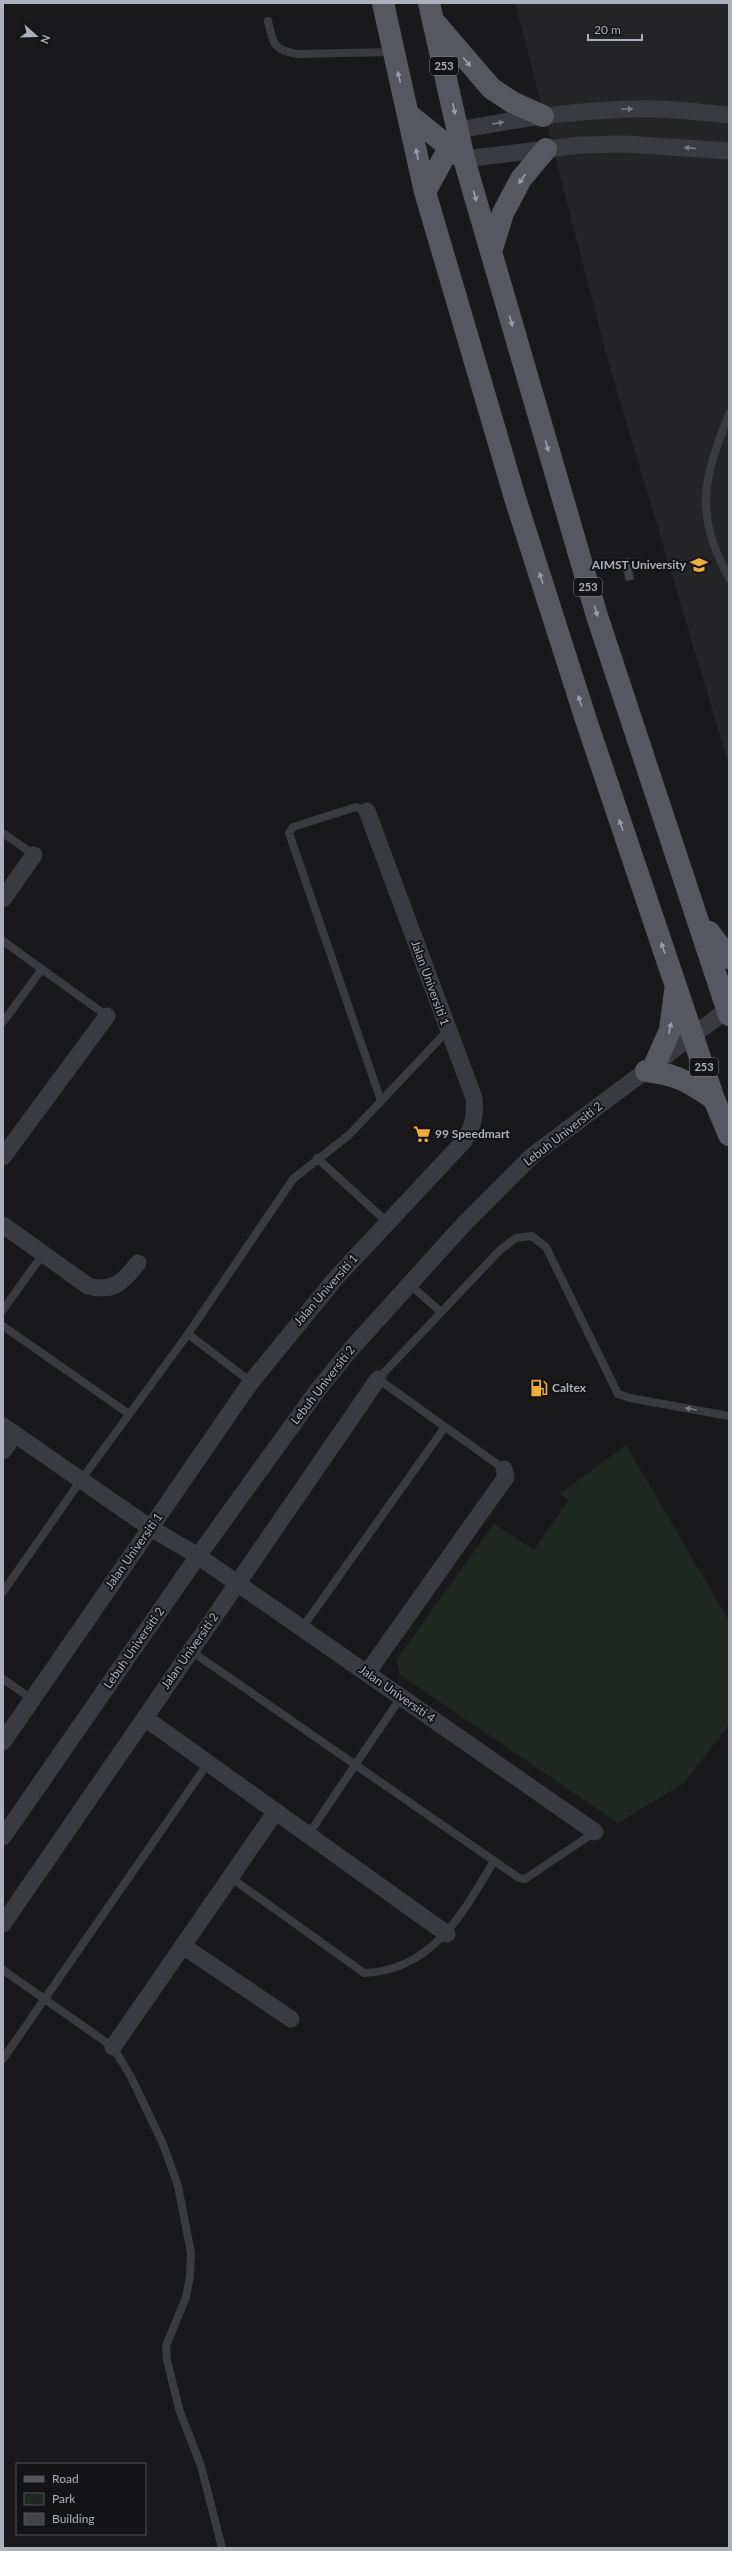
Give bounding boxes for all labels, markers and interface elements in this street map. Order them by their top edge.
north arrow [16,16,56,56]
scale bar [588,16,642,42]
text: 20 m [594,22,621,37]
text: N [38,33,53,46]
road number: 253 [430,57,458,75]
one-way arrow [463,57,472,68]
one-way arrow [395,70,401,83]
one-way arrow [452,103,458,115]
one-way arrow [621,106,634,112]
one-way arrow [492,120,504,126]
one-way arrow [684,145,696,151]
one-way arrow [413,148,419,160]
one-way arrow [518,173,525,185]
one-way arrow [472,190,478,202]
one-way arrow [508,315,514,327]
one-way arrow [544,440,550,452]
school or university icon: AIMST University [689,555,709,575]
place label: AIMST University [591,557,687,572]
one-way arrow [537,571,543,583]
road number: 253 [574,578,602,596]
one-way arrow [593,605,599,617]
one-way arrow [577,695,583,707]
one-way arrow [618,818,624,830]
street label: Jalan Universiti 1 [408,938,453,1028]
one-way arrow [660,941,666,953]
one-way arrow [667,1022,673,1034]
road number: 253 [690,1058,718,1076]
street label: Lebuh Universiti 2 [520,1098,605,1169]
supermarket icon: 99 Speedmart [412,1124,432,1144]
place label: 99 Speedmart [435,1126,510,1141]
street label: Jalan Universiti 1 [291,1251,361,1328]
street label: Lebuh Universiti 2 [287,1342,358,1427]
fuel station icon: Caltex [529,1378,549,1398]
place label: Caltex [552,1380,587,1395]
one-way arrow [685,1406,697,1412]
street label: Jalan Universiti 1 [102,1510,166,1592]
street label: Lebuh Universiti 2 [100,1604,167,1691]
street label: Jalan Universiti 2 [158,1610,222,1692]
street label: Jalan Universiti 4 [356,1662,438,1726]
legend [16,2463,146,2535]
text: Road [52,2471,79,2486]
text: Park [52,2491,76,2506]
text: Building [52,2511,95,2526]

